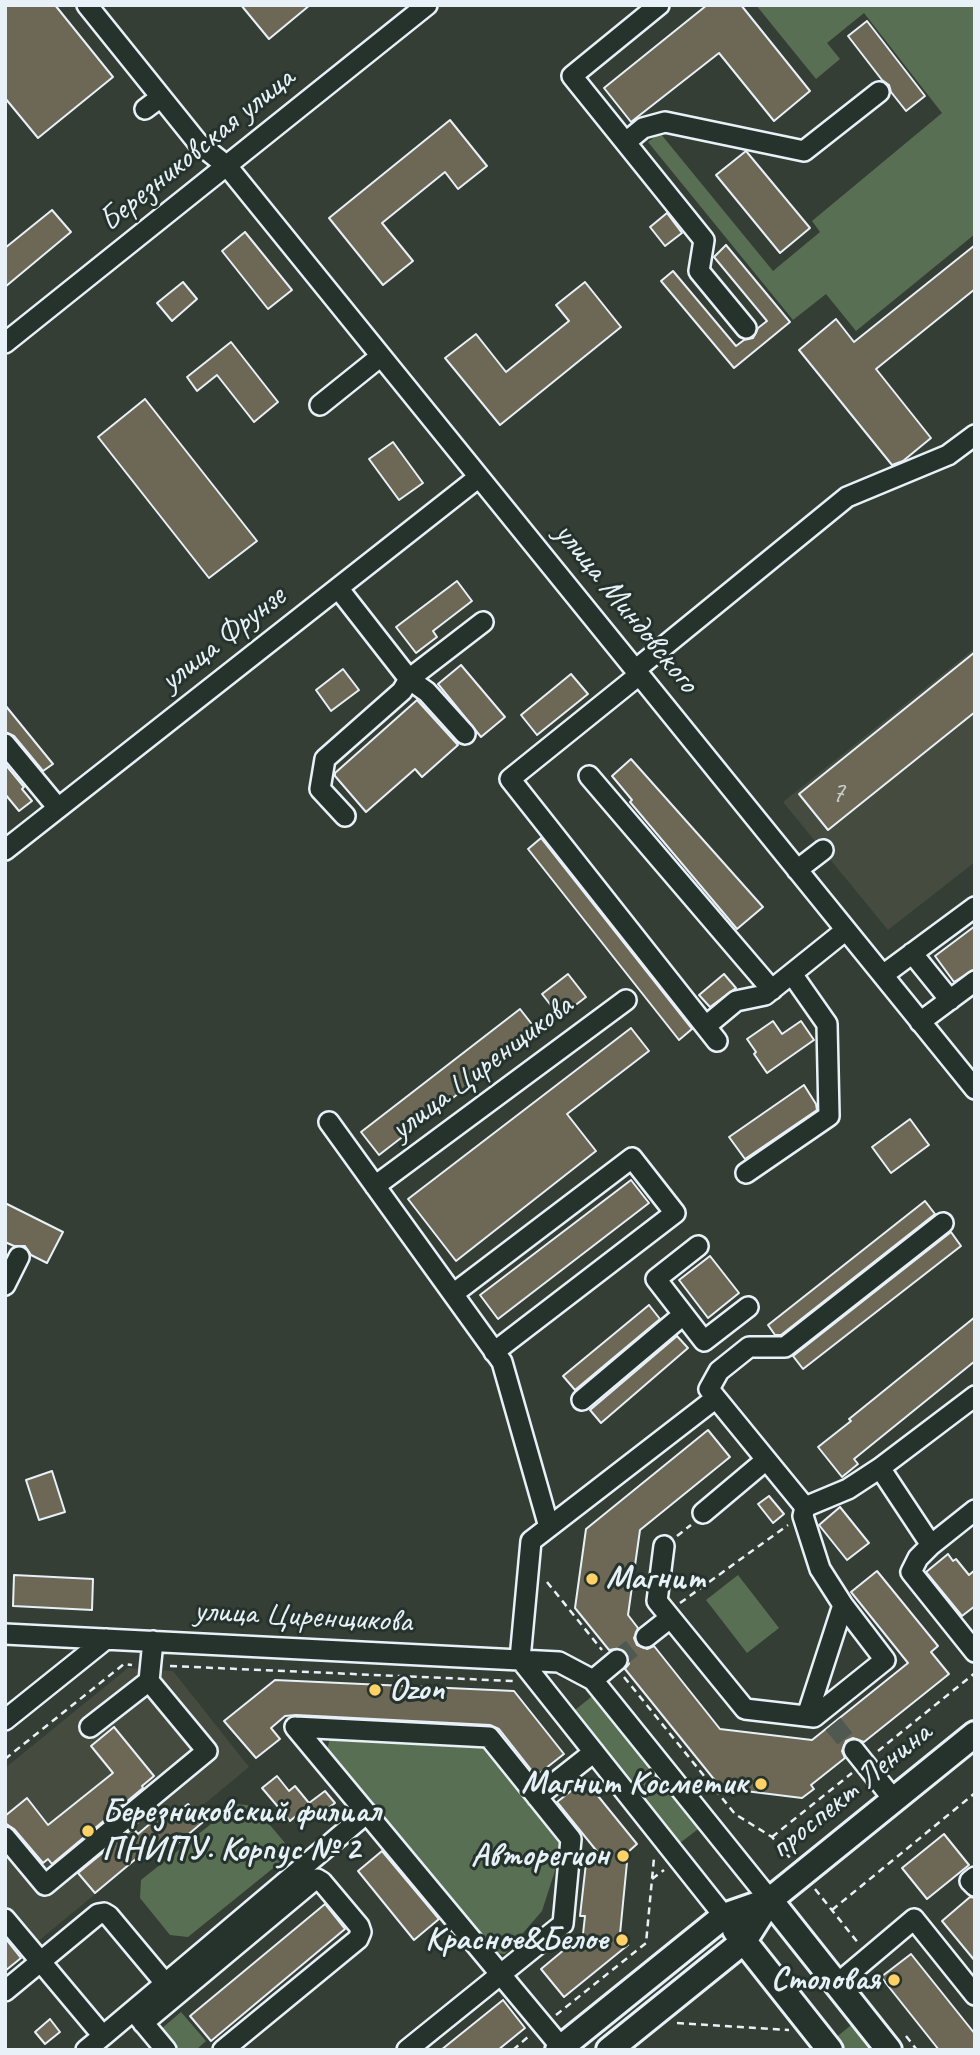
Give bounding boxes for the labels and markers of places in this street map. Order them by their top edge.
place label: Магнит [606,1559,706,1599]
marker: Магнит [584,1571,600,1587]
place label: Ozon [389,1670,444,1710]
marker: Ozon [367,1682,383,1698]
place label: Магнит Косметик [521,1764,747,1804]
marker: Магнит Косметик [753,1776,769,1792]
place label: Березниковский филиал ПНИПУ. Корпус № 2 [102,1792,381,1870]
marker: Березниковский филиал ПНИПУ. Корпус № 2 [80,1823,96,1839]
place label: Авторегион [471,1836,609,1876]
marker: Авторегион [615,1848,631,1864]
place label: Красное&Белое [425,1920,608,1960]
marker: Красное&Белое [614,1932,630,1948]
place label: Столовая [771,1960,880,2000]
marker: Столовая [886,1972,902,1988]

